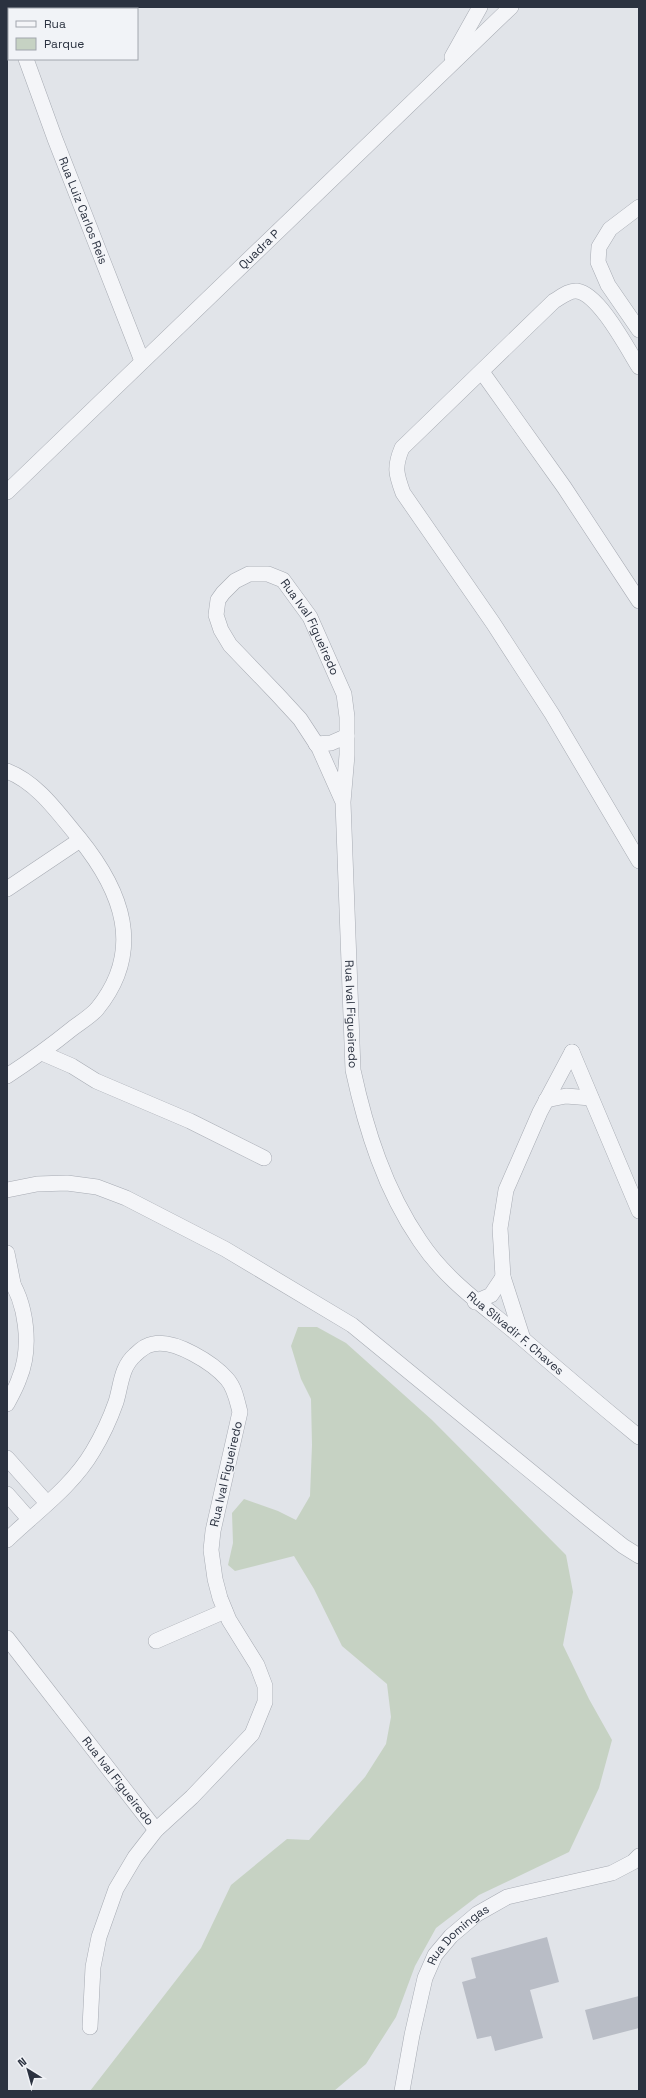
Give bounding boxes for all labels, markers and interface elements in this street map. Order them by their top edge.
legend [8,8,138,60]
text: Rua [44,16,66,32]
text: Parque [44,36,84,52]
street label: Rua Luiz Carlos Reis [55,155,111,267]
street label: Quadra P [235,226,283,273]
street label: Rua Ival Figueiredo [277,576,343,678]
street label: Rua Ival Figueiredo [341,960,361,1068]
street label: Rua Silvadir F. Chaves [463,1288,567,1379]
street label: Rua Ival Figueiredo [206,1420,246,1528]
street label: Rua Ival Figueiredo [78,1733,157,1829]
street label: Rua Domingas [424,1901,492,1968]
north arrow [8,2050,48,2090]
text: N [15,2054,29,2070]

